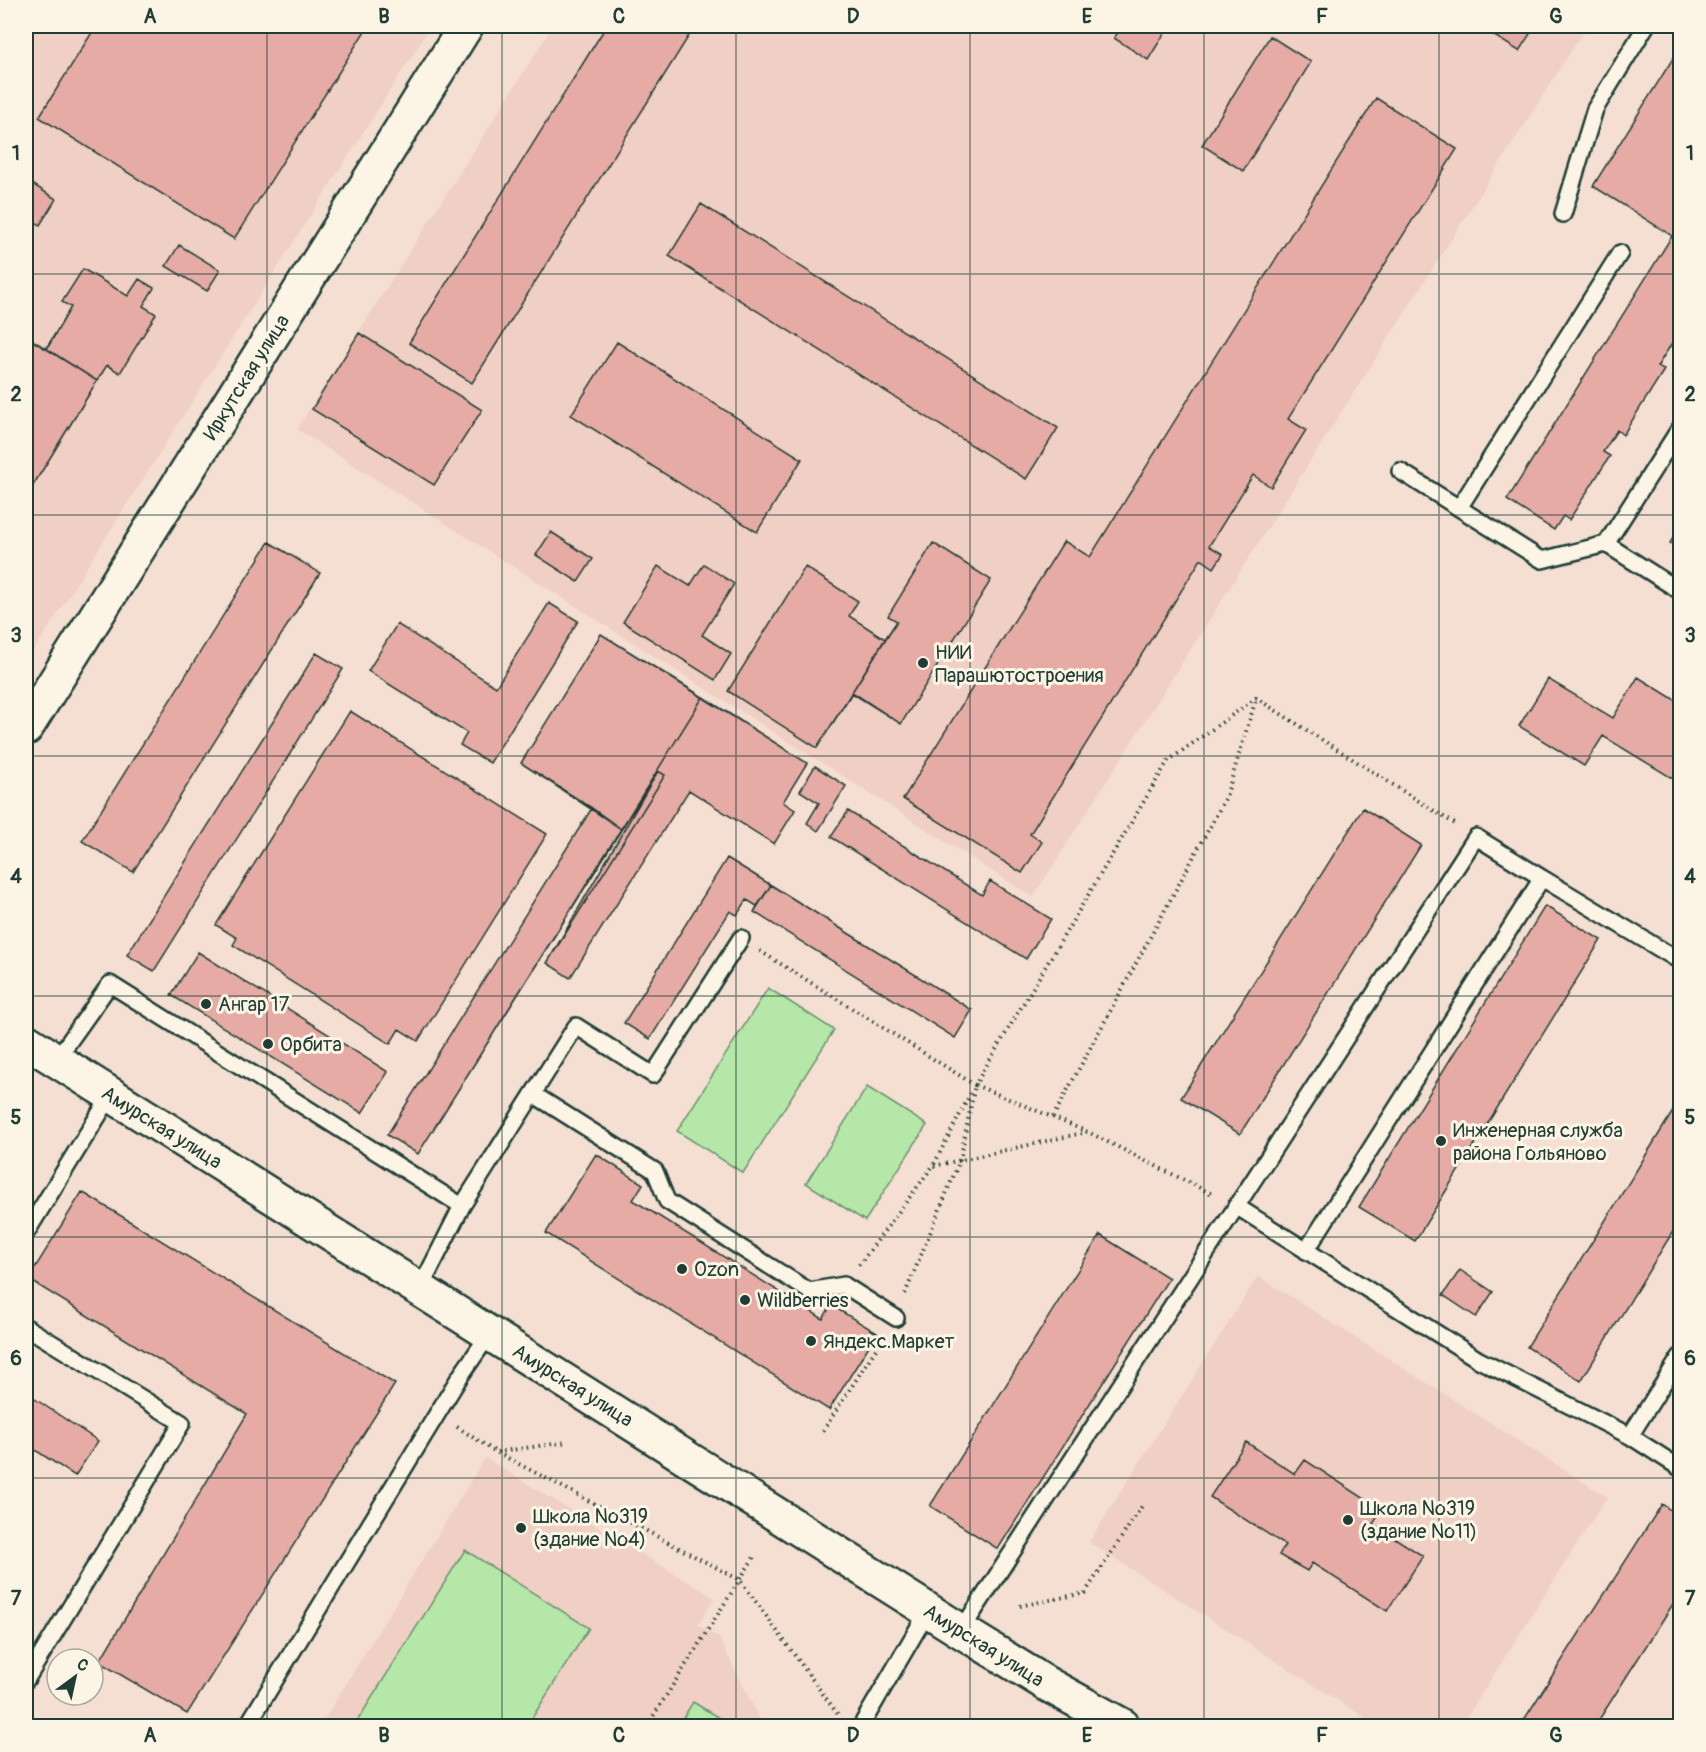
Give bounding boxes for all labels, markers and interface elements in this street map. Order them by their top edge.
text: A [144,4,157,29]
text: B [378,4,390,29]
text: C [613,4,625,29]
text: D [847,4,860,29]
text: E [1082,4,1093,29]
text: F [1316,4,1328,29]
text: G [1549,4,1563,29]
text: 1 [12,141,20,166]
text: 1 [1686,141,1694,166]
street label: Иркутская улица [198,310,295,445]
text: 2 [10,382,22,407]
text: 2 [1684,382,1696,407]
text: 3 [10,623,22,648]
text: 3 [1684,623,1696,648]
place label: НИИ Парашютостроения [935,640,1104,688]
marker: НИИ Парашютостроения [916,656,930,670]
text: 4 [10,864,22,889]
text: 4 [1684,864,1696,889]
place label: Ангар 17 [218,992,290,1017]
marker: Ангар 17 [199,997,213,1011]
place label: Орбита [280,1032,342,1057]
marker: Орбита [261,1037,275,1051]
street label: Амурская улица [97,1080,227,1174]
text: 5 [11,1105,22,1130]
text: 5 [1685,1105,1696,1130]
place label: Инженерная служба района Гольяново [1453,1118,1623,1166]
marker: Инженерная служба района Гольяново [1434,1134,1448,1148]
place label: Ozon [694,1257,739,1282]
marker: Ozon [675,1262,689,1276]
place label: Wildberries [757,1288,849,1313]
marker: Wildberries [738,1293,752,1307]
place label: Яндекс.Маркет [823,1329,955,1354]
marker: Яндекс.Маркет [804,1334,818,1348]
street label: Амурская улица [508,1338,638,1432]
text: 6 [10,1346,22,1371]
text: 6 [1684,1346,1696,1371]
place label: Школа №319 (здание №11) [1360,1496,1477,1544]
place label: Школа №319 (здание №4) [533,1504,648,1552]
marker: Школа №319 (здание №11) [1341,1513,1355,1527]
marker: Школа №319 (здание №4) [514,1521,528,1535]
text: 7 [11,1586,22,1611]
text: 7 [1685,1586,1696,1611]
street label: Амурская улица [919,1598,1049,1692]
north arrow [45,1647,105,1707]
text: С [73,1654,92,1676]
text: A [144,1723,157,1748]
text: B [378,1723,390,1748]
text: C [613,1723,625,1748]
text: D [847,1723,860,1748]
text: E [1082,1723,1093,1748]
text: F [1316,1723,1328,1748]
text: G [1549,1723,1563,1748]

